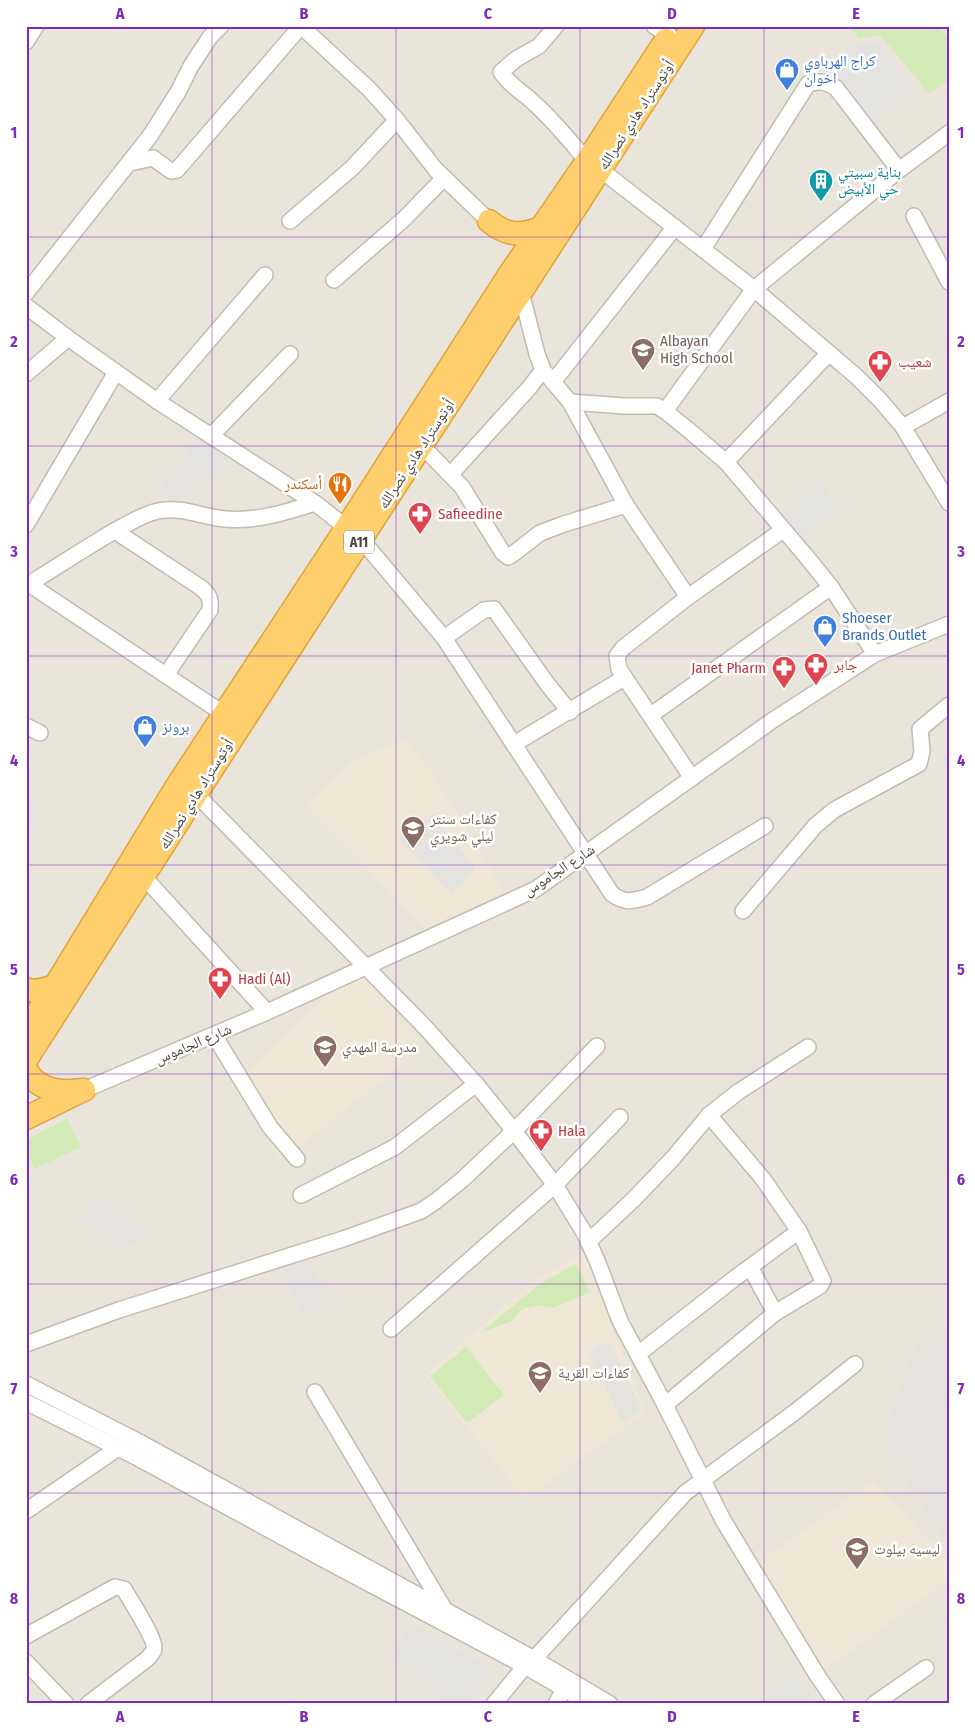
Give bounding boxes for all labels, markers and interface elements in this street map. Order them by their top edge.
text: A [115,4,125,23]
text: B [300,4,309,23]
text: C [484,4,493,23]
text: D [667,4,677,23]
text: E [852,4,860,23]
place label: كراج الهرباوي اخوان [804,52,876,88]
street label: أوتوستراد هادي نصرالله [594,57,681,175]
shop icon: كراج الهرباوي اخوان [774,57,800,91]
text: 1 [11,123,17,142]
text: 1 [958,123,964,142]
place label: بناية سبيتي حي الأبيض [838,163,901,201]
building icon: بناية سبيتي حي الأبيض [808,168,834,202]
text: 2 [9,332,18,351]
place label: Albayan High School [660,332,733,367]
text: 2 [956,332,965,351]
school or university icon: Albayan High School [630,337,656,371]
pharmacy icon: شعيب [867,349,893,383]
place label: شعيب [898,353,932,371]
street label: أوتوستراد هادي نصرالله [374,396,461,514]
restaurant icon: أسكندر [327,471,353,505]
place label: أسكندر [283,475,322,493]
pharmacy icon: Safieedine [407,501,433,535]
place label: Safieedine [438,505,503,523]
road number: A11 [344,530,374,554]
text: 3 [9,542,18,561]
text: 3 [956,542,965,561]
place label: Shoeser Brands Outlet [842,609,927,644]
shop icon: Shoeser Brands Outlet [812,614,838,648]
pharmacy icon: جابر [803,652,829,686]
pharmacy icon: Janet Pharm [771,655,797,689]
place label: جابر [833,656,858,674]
place label: Janet Pharm [691,659,766,677]
shop icon: برونز [132,714,158,748]
place label: برونز [161,718,189,736]
street label: أوتوستراد هادي نصرالله [155,735,240,854]
text: 4 [10,751,18,770]
text: 4 [957,751,965,770]
place label: كفاءات سنتر ليلي شويري [429,810,497,848]
school or university icon: كفاءات سنتر ليلي شويري [400,815,426,849]
street label: شارع الجاموس [520,840,599,901]
text: 5 [10,960,18,979]
text: 5 [957,960,965,979]
pharmacy icon: Hadi (Al) [207,966,233,1000]
place label: Hadi (Al) [238,970,291,988]
street label: شارع الجاموس [152,1020,235,1069]
school or university icon: مدرسة المهدي [312,1034,338,1068]
place label: مدرسة المهدي [342,1038,417,1059]
pharmacy icon: Hala [528,1118,554,1152]
place label: Hala [558,1122,586,1140]
text: 6 [10,1170,18,1189]
text: 6 [957,1170,965,1189]
school or university icon: كفاءات القرية [527,1360,553,1394]
place label: كفاءات القرية [558,1364,630,1382]
text: 7 [11,1379,18,1398]
text: 7 [958,1379,965,1398]
school or university icon: ليسيه بيلوت [844,1536,870,1570]
place label: ليسيه بيلوت [874,1540,940,1558]
text: 8 [10,1589,19,1608]
text: 8 [957,1589,966,1608]
text: A [115,1707,125,1726]
text: B [300,1707,309,1726]
text: C [484,1707,493,1726]
text: D [667,1707,677,1726]
text: E [852,1707,860,1726]

